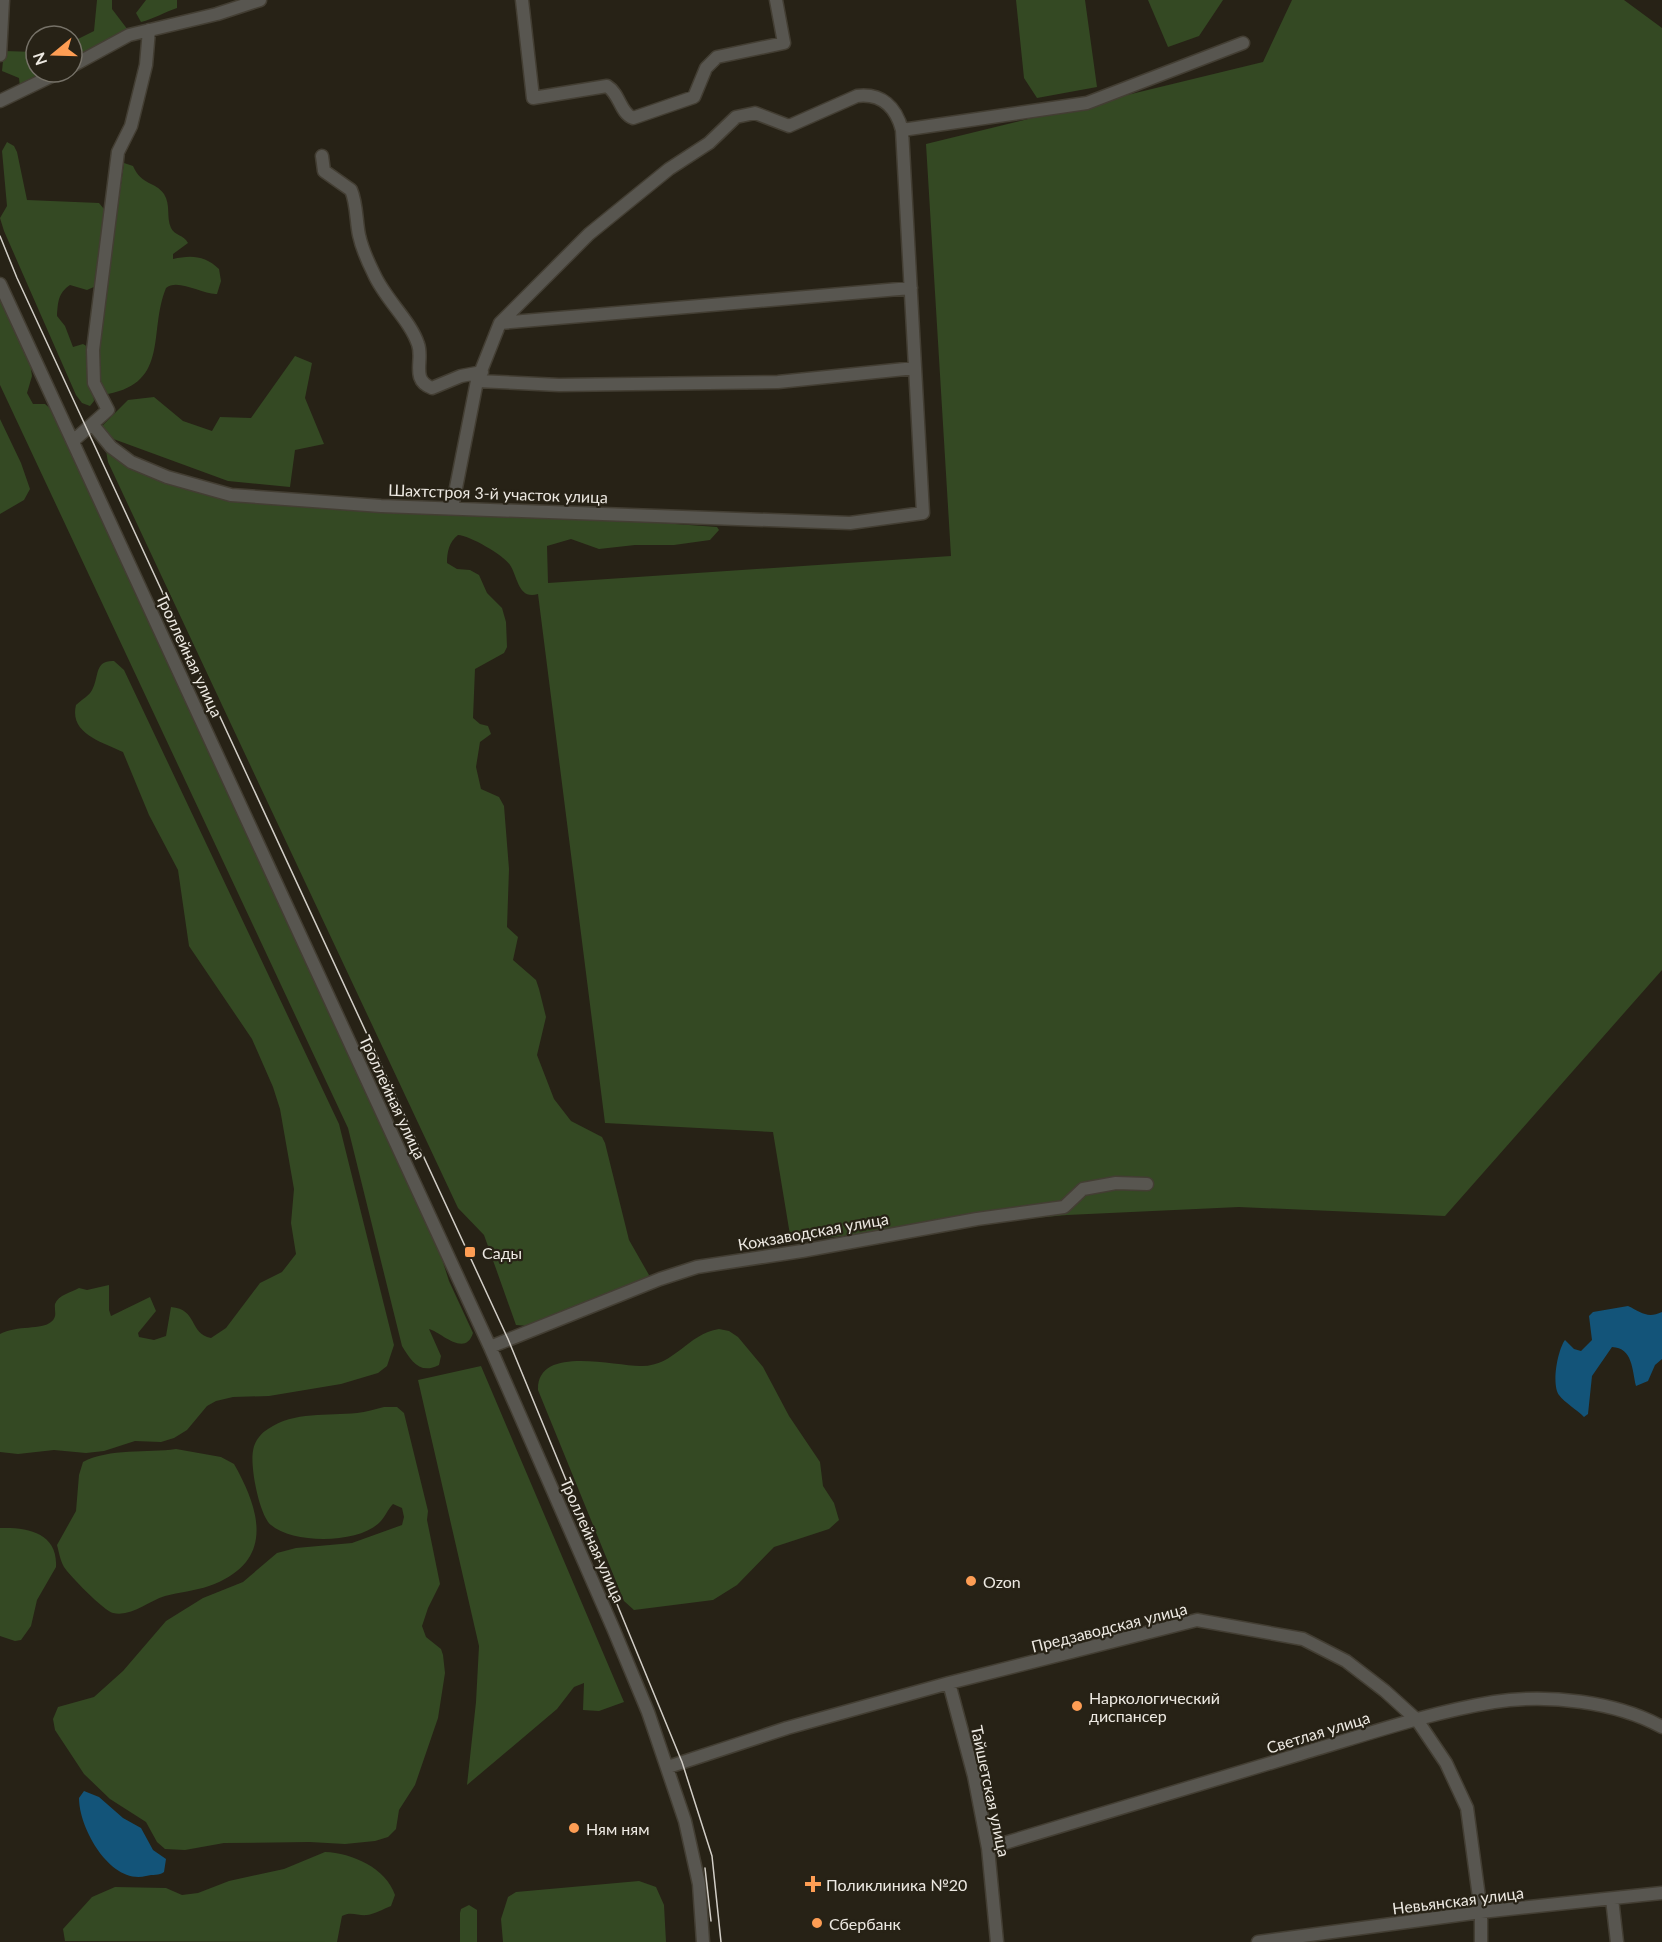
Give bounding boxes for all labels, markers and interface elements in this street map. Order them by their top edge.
north arrow [24,24,84,84]
text: N [28,50,50,68]
street label: Шахтстроя 3-й участок улица [388,480,608,506]
street label: Троллейная улица [153,590,227,720]
street label: Троллейная улица [356,1032,430,1162]
street label: Кожзаводская улица [736,1208,890,1254]
place label: Сады [482,1243,522,1262]
marker: Сады [463,1245,477,1259]
street label: Троллейная улица [557,1475,629,1605]
place label: Ozon [983,1572,1021,1591]
marker: Ozon [964,1574,978,1588]
street label: Предзаводская улица [1029,1598,1189,1656]
place label: Наркологический диспансер [1089,1688,1220,1725]
marker: Наркологический диспансер [1070,1699,1084,1713]
street label: Светлая улица [1264,1707,1372,1757]
street label: Тайшетская улица [968,1724,1014,1858]
place label: Ням ням [586,1819,649,1838]
marker: Ням ням [567,1821,581,1835]
marker: Поликлиника №20 [804,1875,822,1893]
place label: Поликлиника №20 [826,1875,967,1894]
street label: Невьянская улица [1391,1883,1525,1917]
place label: Сбербанк [829,1914,901,1933]
marker: Сбербанк [810,1916,824,1930]

